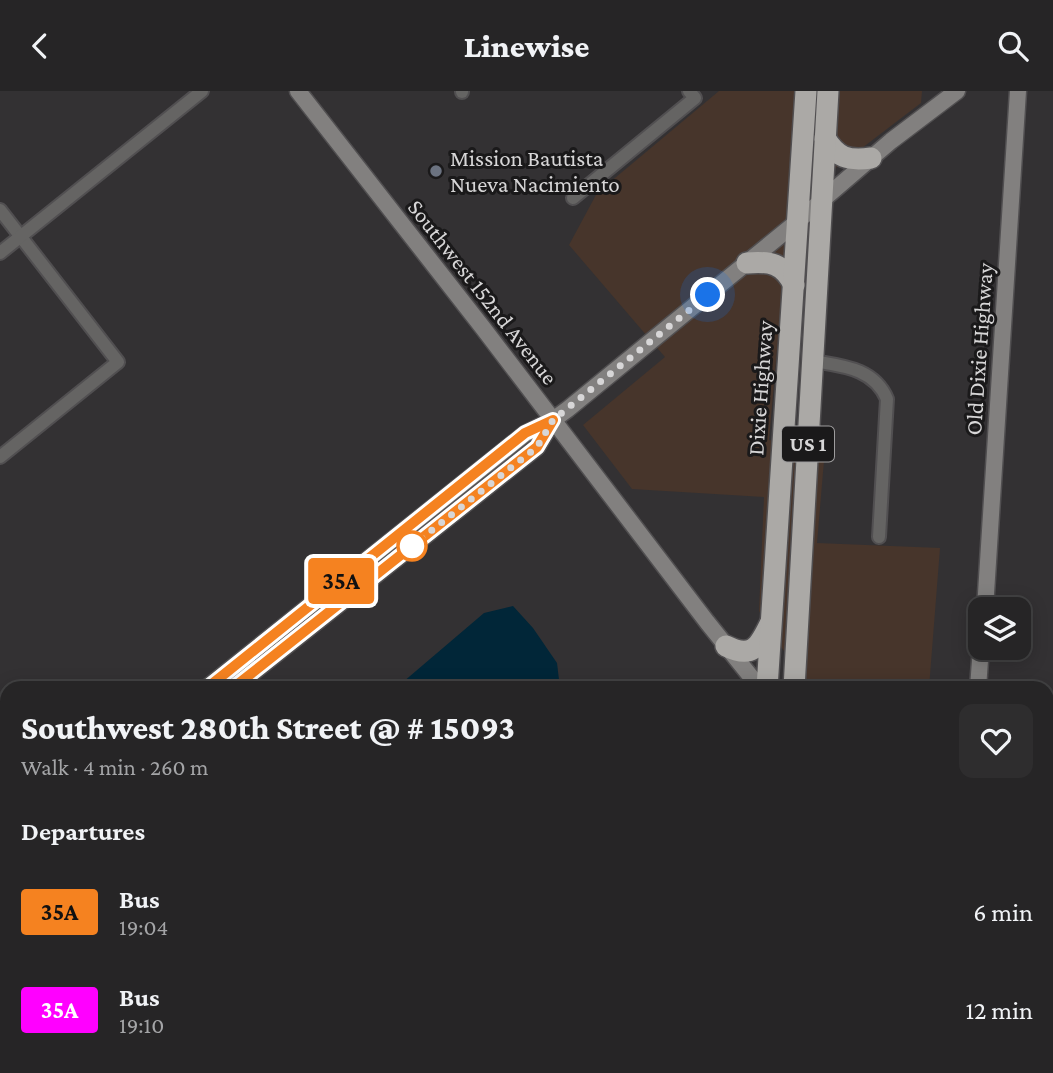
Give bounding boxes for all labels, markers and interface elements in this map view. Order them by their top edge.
icon: back [21,27,59,65]
icon: search [994,27,1032,65]
text: Linewise [464,28,589,64]
place label: Mission Bautista Nueva Nacimiento [450,145,620,197]
marker: Mission Bautista Nueva Nacimiento [428,163,444,179]
street label: Southwest 152nd Avenue [403,194,563,390]
street label: Old Dixie Highway [960,261,998,436]
your location [690,277,725,312]
street label: Dixie Highway [742,319,778,456]
road number: US 1 [782,427,834,461]
unlabelled marker [397,531,427,561]
line badge: 35A [301,558,381,604]
text: 35A [322,567,360,594]
map controls [968,597,1031,660]
button: layers [968,597,1031,660]
button: heart [959,704,1033,778]
text: Southwest 280th Street @ # 15093 [21,709,515,746]
text: Walk · 4 min · 260 m [21,754,208,780]
text: Departures [21,817,145,846]
text: Bus [119,885,160,914]
text: 35A [41,898,78,925]
text: 6 min [973,898,1033,927]
text: 19:04 [119,914,168,940]
text: Bus [119,983,160,1012]
text: 35A [41,996,78,1023]
text: 12 min [965,996,1033,1025]
text: 19:10 [119,1012,164,1038]

